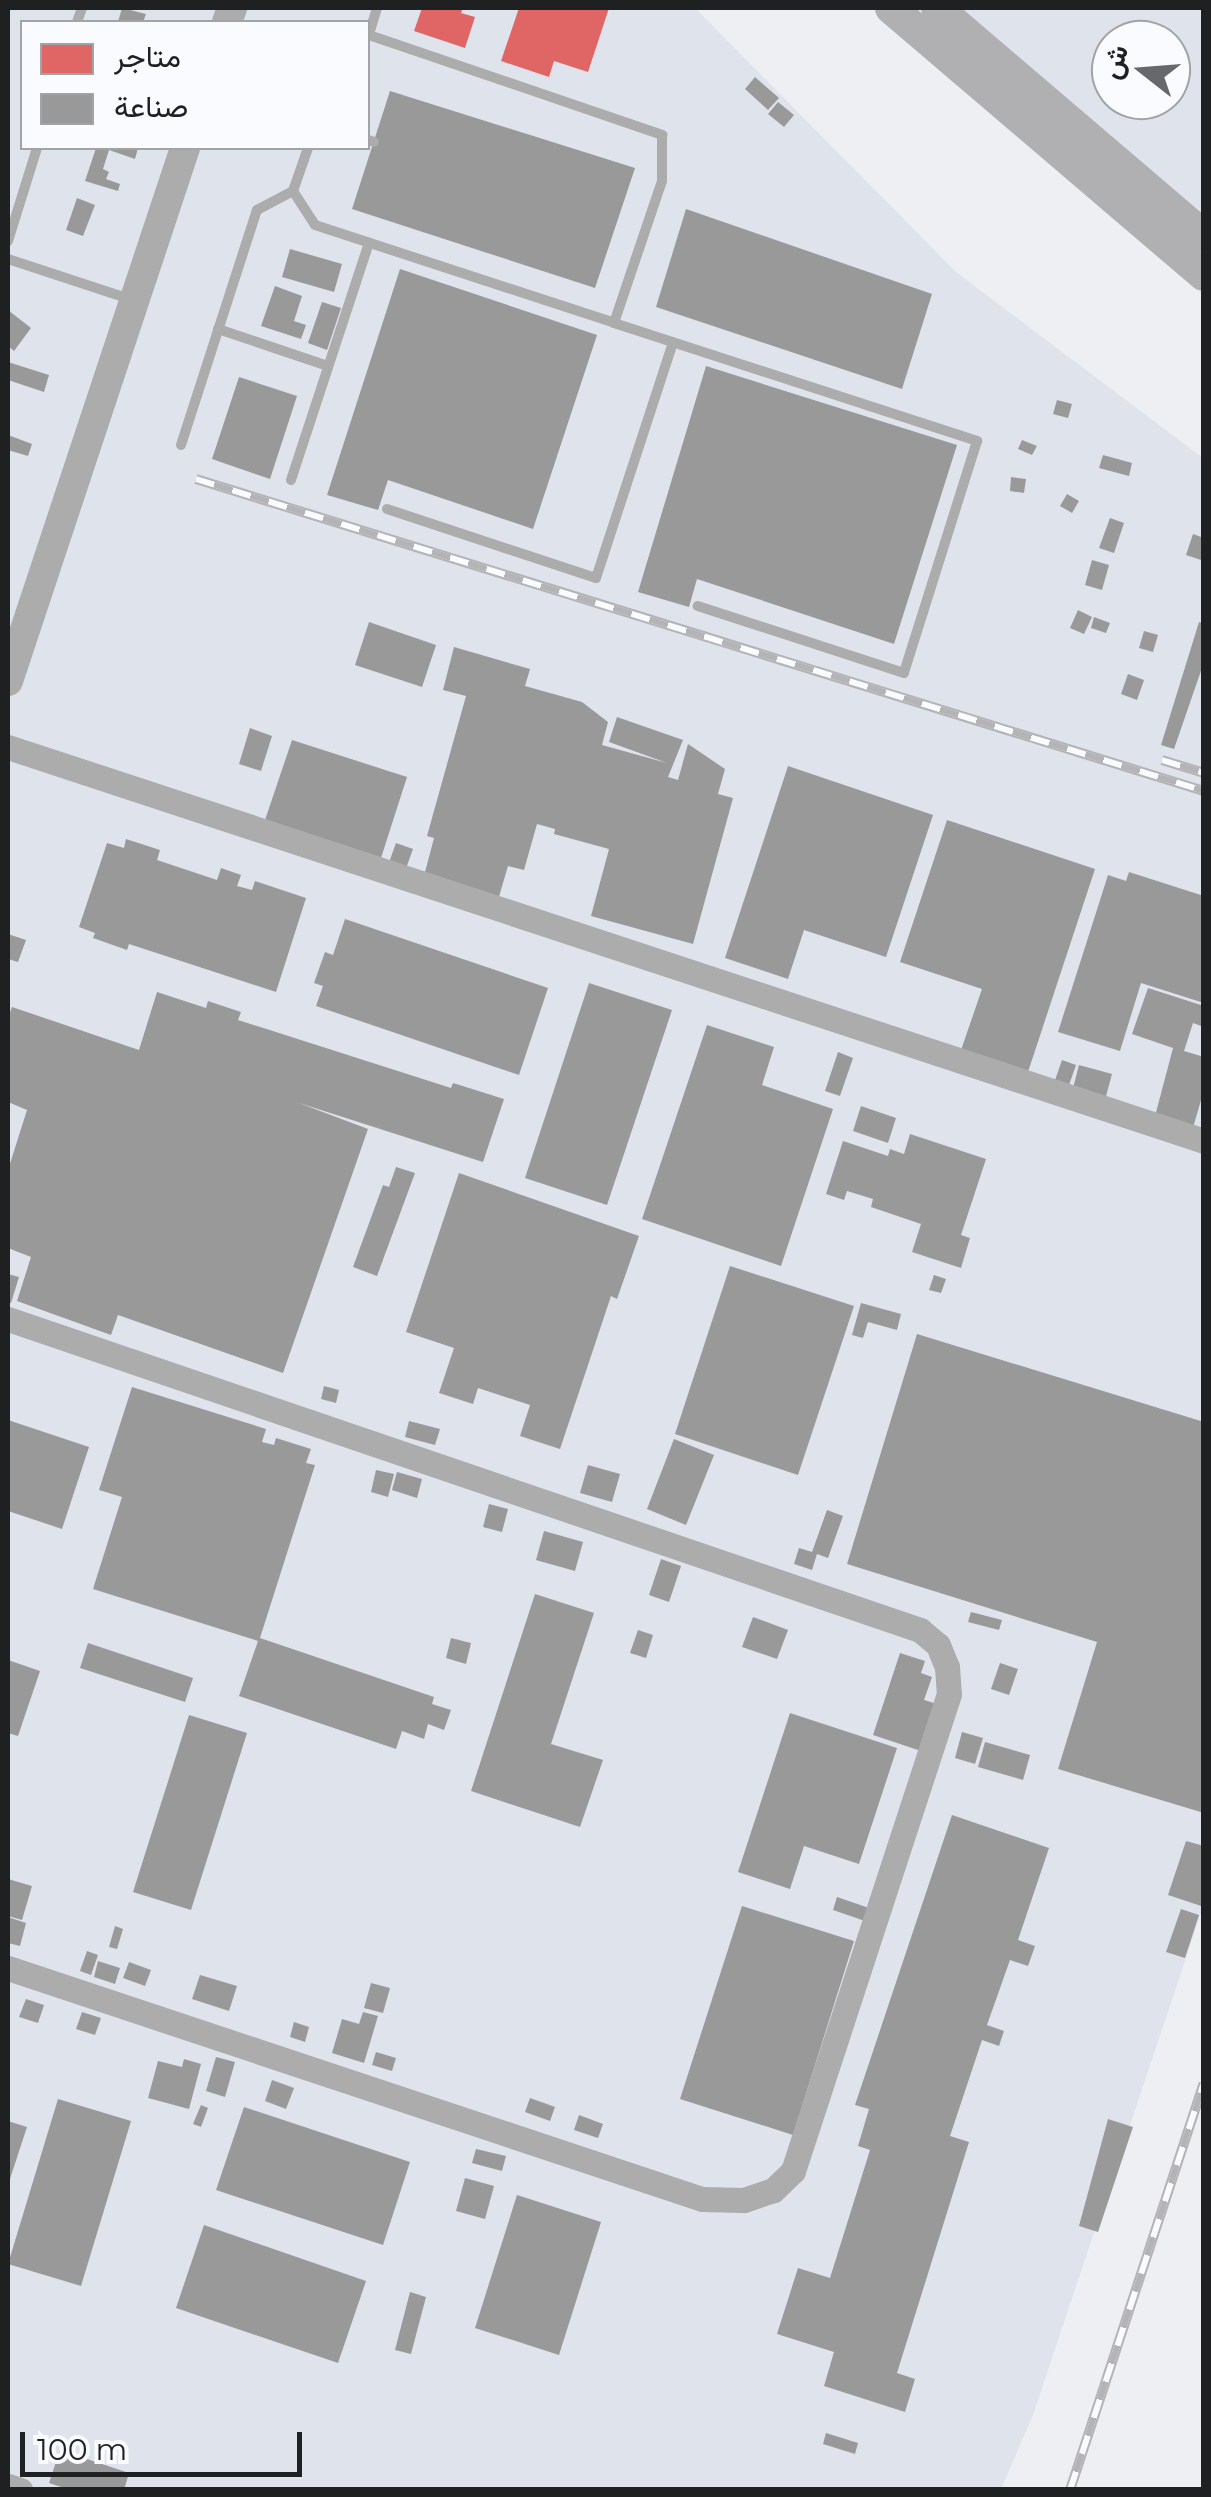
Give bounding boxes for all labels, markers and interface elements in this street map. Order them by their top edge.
legend [20,20,370,150]
north arrow [1091,20,1191,120]
text: متاجر [114,38,181,75]
text: ش [1093,41,1135,83]
text: صناعة [114,88,188,125]
scale bar [25,2412,308,2474]
text: 100 m [37,2431,127,2468]

